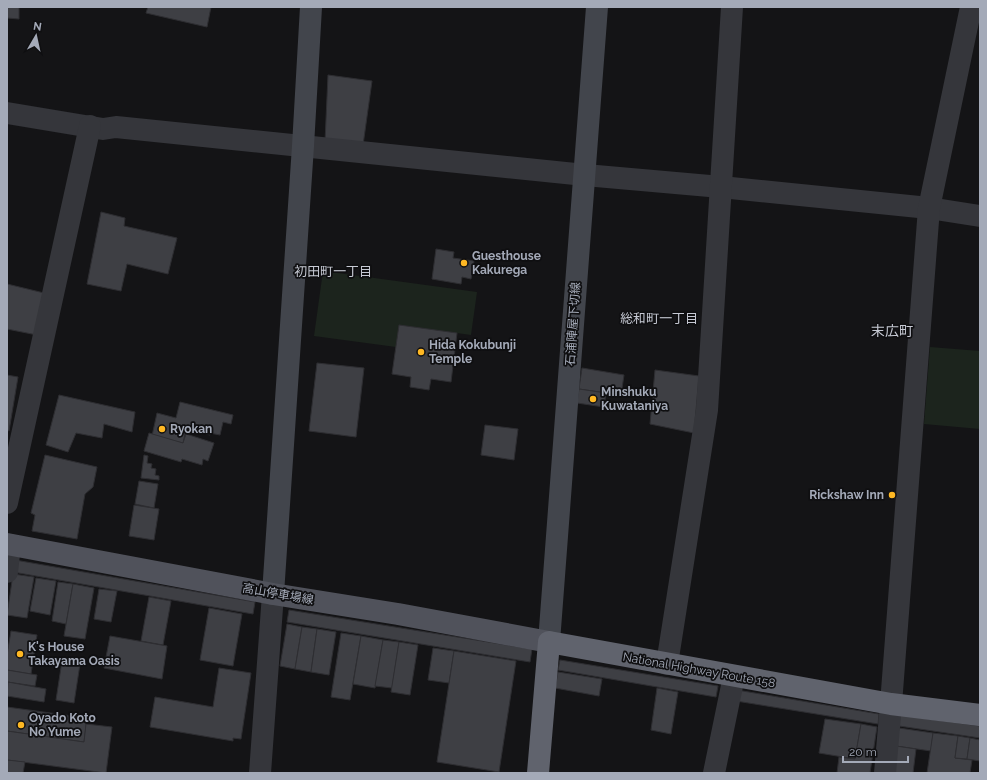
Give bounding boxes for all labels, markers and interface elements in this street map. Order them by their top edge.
north arrow [16,16,56,56]
text: N [32,20,43,34]
place label: Guesthouse Kakurega [472,249,541,277]
marker: Guesthouse Kakurega [459,258,469,268]
district label: 初田町一丁目 [294,264,372,279]
street label: 石浦陣屋下切線 [563,282,583,366]
district label: 総和町一丁目 [620,311,698,326]
district label: 末広町 [871,323,913,339]
place label: Hida Kokubunji Temple [429,338,516,366]
marker: Hida Kokubunji Temple [416,347,426,357]
place label: Minshuku Kuwataniya [601,385,668,413]
marker: Minshuku Kuwataniya [588,394,598,404]
place label: Ryokan [170,422,212,436]
marker: Ryokan [157,424,167,434]
place label: Rickshaw Inn [809,488,884,502]
marker: Rickshaw Inn [887,490,897,500]
street label: 高山停車場線 [241,581,315,607]
place label: K's House Takayama Oasis [28,640,120,668]
marker: K's House Takayama Oasis [15,649,25,659]
street label: National Highway Route 158 [622,650,776,690]
place label: Oyado Koto No Yume [29,711,96,739]
marker: Oyado Koto No Yume [16,720,26,730]
scale bar [843,738,908,764]
text: 20 m [849,745,877,759]

